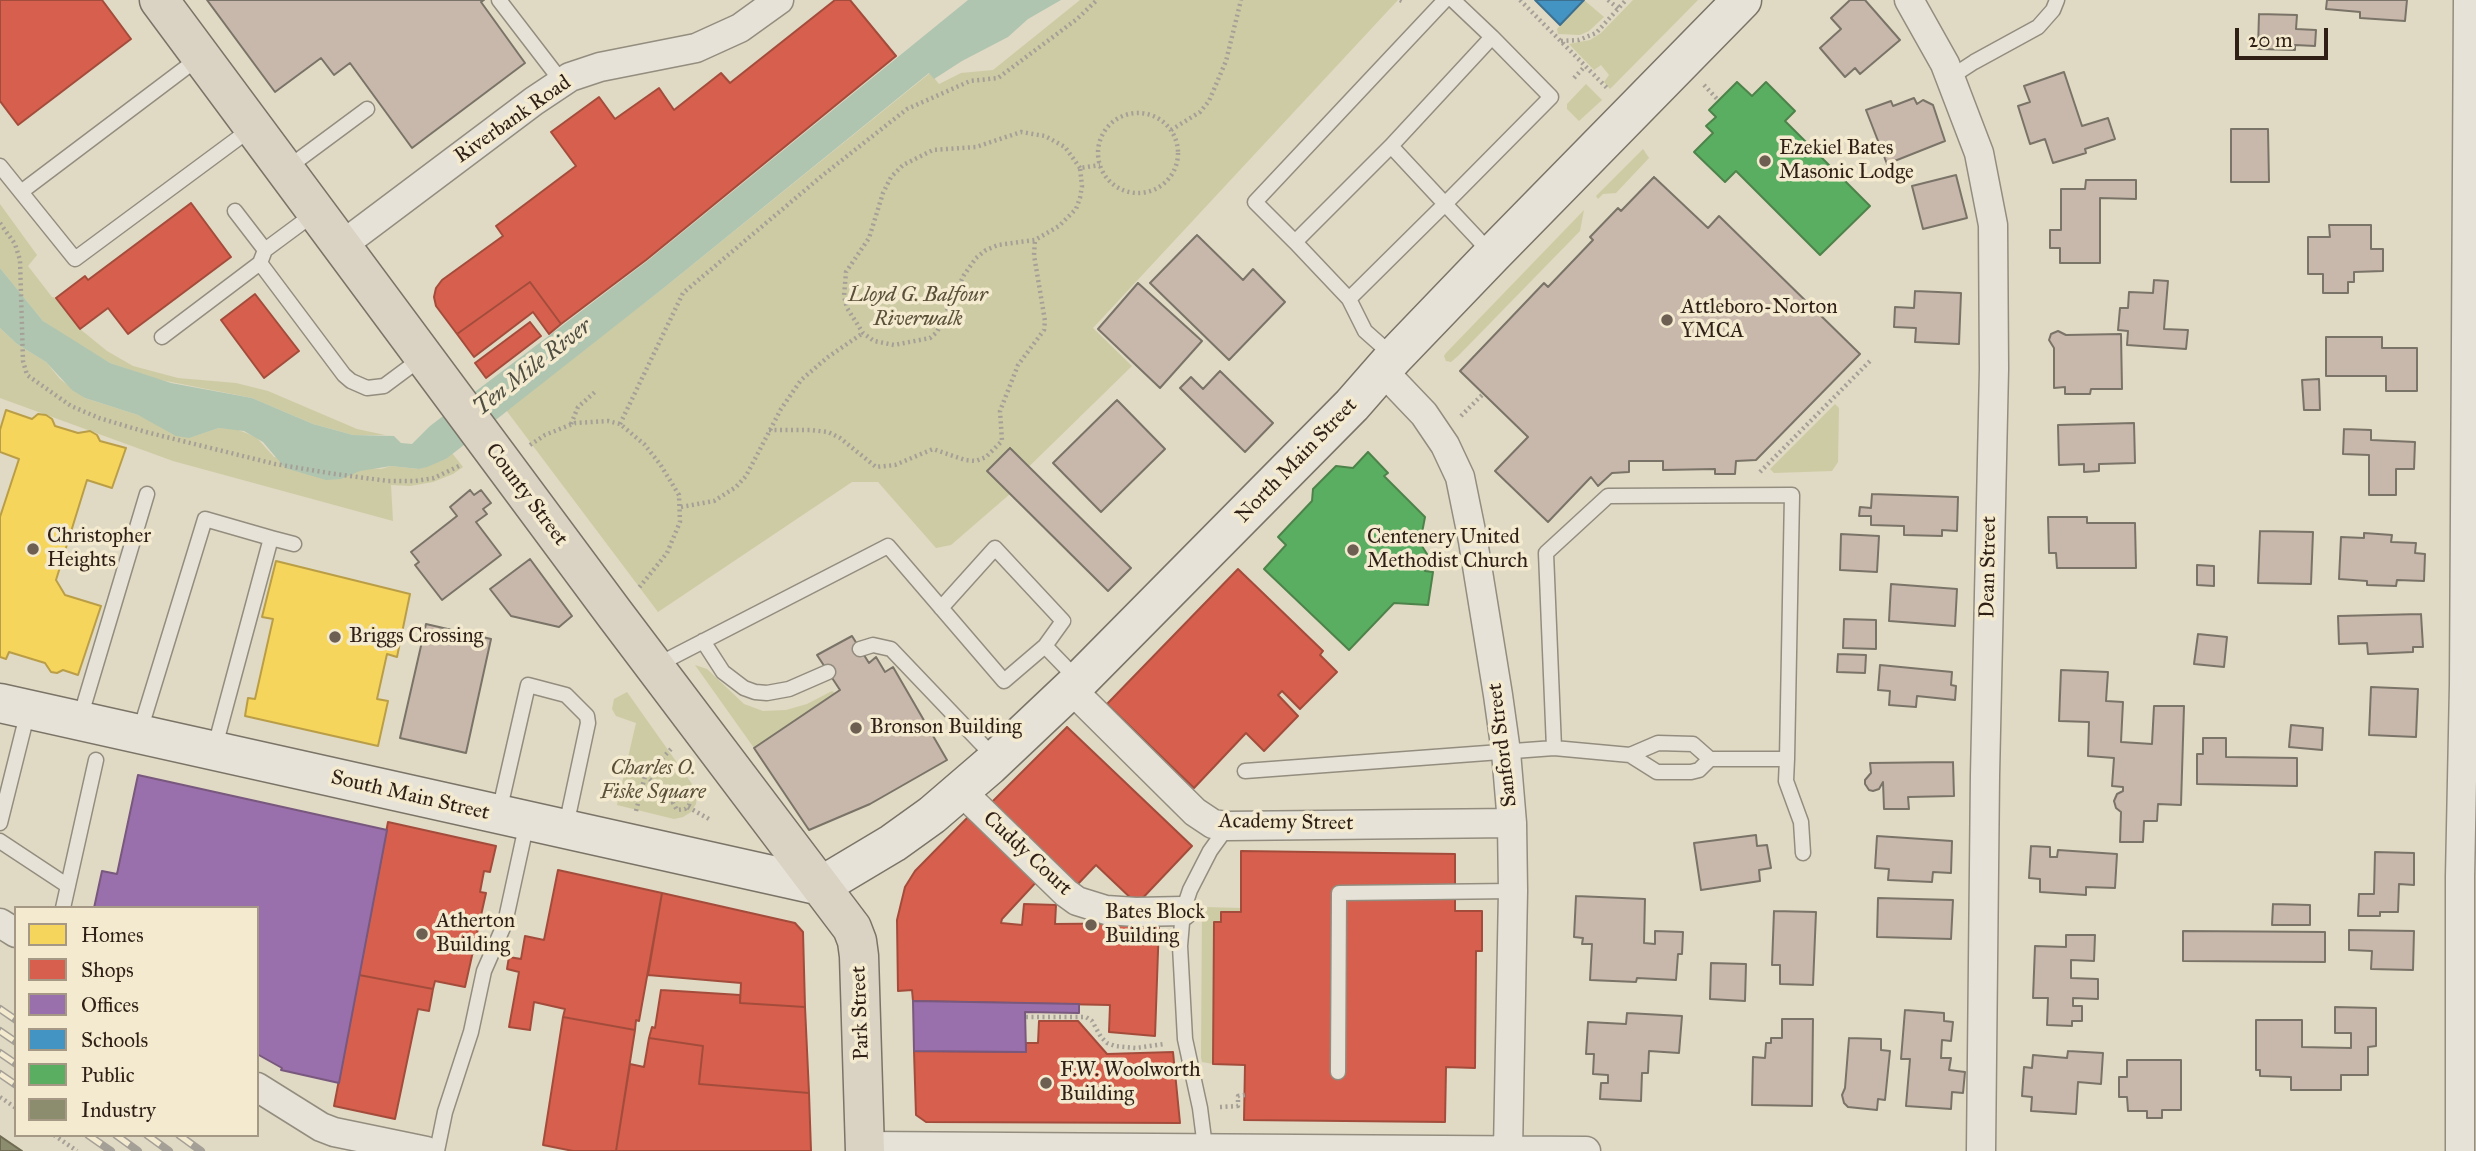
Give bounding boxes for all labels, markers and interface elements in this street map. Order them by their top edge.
scale bar [2238,14,2331,58]
text: 20 m [2248,27,2293,53]
street label: Riverbank Road [450,71,576,169]
place label: Ezekiel Bates Masonic Lodge [1779,136,1914,186]
marker: Ezekiel Bates Masonic Lodge [1757,153,1773,169]
park label: Lloyd G. Balfour Riverwalk [848,283,988,333]
place label: Attleboro-Norton YMCA [1681,295,1838,345]
marker: Attleboro-Norton YMCA [1659,312,1675,328]
water label: Ten Mile River [468,313,598,423]
street label: North Main Street [1231,393,1363,529]
street label: County Street [479,439,573,551]
street label: Dean Street [1976,516,2002,618]
place label: Christopher Heights [47,524,151,574]
place label: Centenery United Methodist Church [1367,525,1528,575]
marker: Christopher Heights [25,541,41,557]
marker: Centenery United Methodist Church [1345,542,1361,558]
place label: Briggs Crossing [349,624,483,650]
marker: Briggs Crossing [327,629,343,645]
street label: Sanford Street [1483,681,1523,809]
place label: Bronson Building [870,715,1022,741]
marker: Bronson Building [848,720,864,736]
park label: Charles O. Fiske Square [600,756,706,806]
street label: South Main Street [328,766,492,826]
street label: Cuddy Court [977,806,1077,902]
street label: Academy Street [1218,809,1354,837]
place label: Bates Block Building [1105,900,1205,950]
legend [14,906,259,1137]
place label: Atherton Building [436,909,515,959]
marker: Bates Block Building [1083,917,1099,933]
text: Homes [81,922,144,948]
marker: Atherton Building [414,926,430,942]
text: Shops [81,957,134,983]
street label: Park Street [847,965,875,1061]
text: Offices [81,992,139,1018]
text: Schools [81,1027,148,1053]
place label: F.W. Woolworth Building [1060,1058,1201,1108]
text: Public [81,1062,135,1088]
marker: F.W. Woolworth Building [1038,1075,1054,1091]
text: Industry [81,1097,156,1123]

